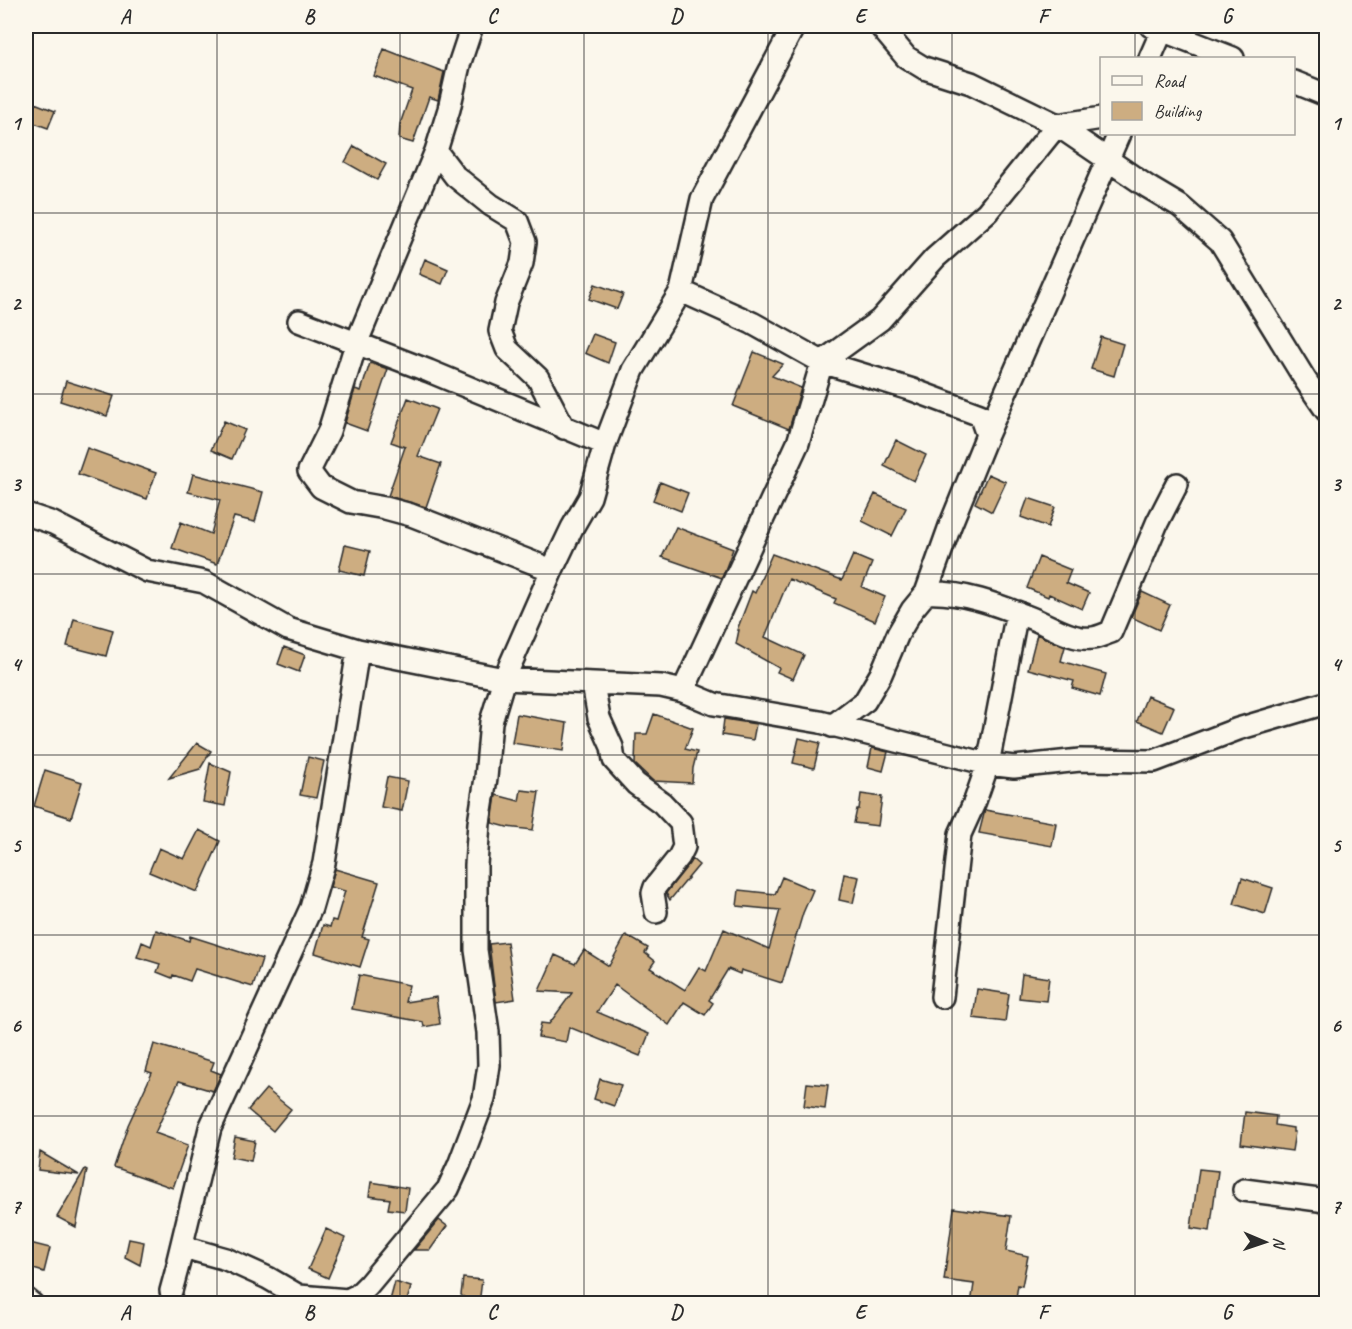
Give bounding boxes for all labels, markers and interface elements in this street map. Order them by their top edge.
text: A [120,4,132,29]
text: B [304,4,316,29]
text: C [487,4,499,29]
text: D [670,4,684,29]
text: E [855,4,869,29]
text: F [1038,4,1052,29]
text: G [1222,4,1235,29]
legend [1100,57,1295,135]
text: Road [1154,70,1187,92]
text: Building [1154,100,1203,122]
text: 1 [12,111,23,136]
text: 1 [1332,111,1343,136]
text: 2 [12,291,23,316]
text: 2 [1332,291,1343,316]
text: 3 [12,472,23,497]
text: 3 [1332,472,1343,497]
text: 4 [12,652,24,677]
text: 4 [1332,652,1344,677]
text: 5 [12,833,23,858]
text: 5 [1332,833,1343,858]
text: 6 [11,1013,22,1038]
text: 6 [1331,1013,1342,1038]
text: 7 [12,1194,23,1219]
text: 7 [1332,1194,1343,1219]
north arrow [1235,1212,1295,1272]
text: N [1269,1237,1289,1251]
text: A [120,1300,132,1325]
text: B [304,1300,316,1325]
text: C [487,1300,499,1325]
text: D [670,1300,684,1325]
text: E [855,1300,869,1325]
text: F [1038,1300,1052,1325]
text: G [1222,1300,1235,1325]

